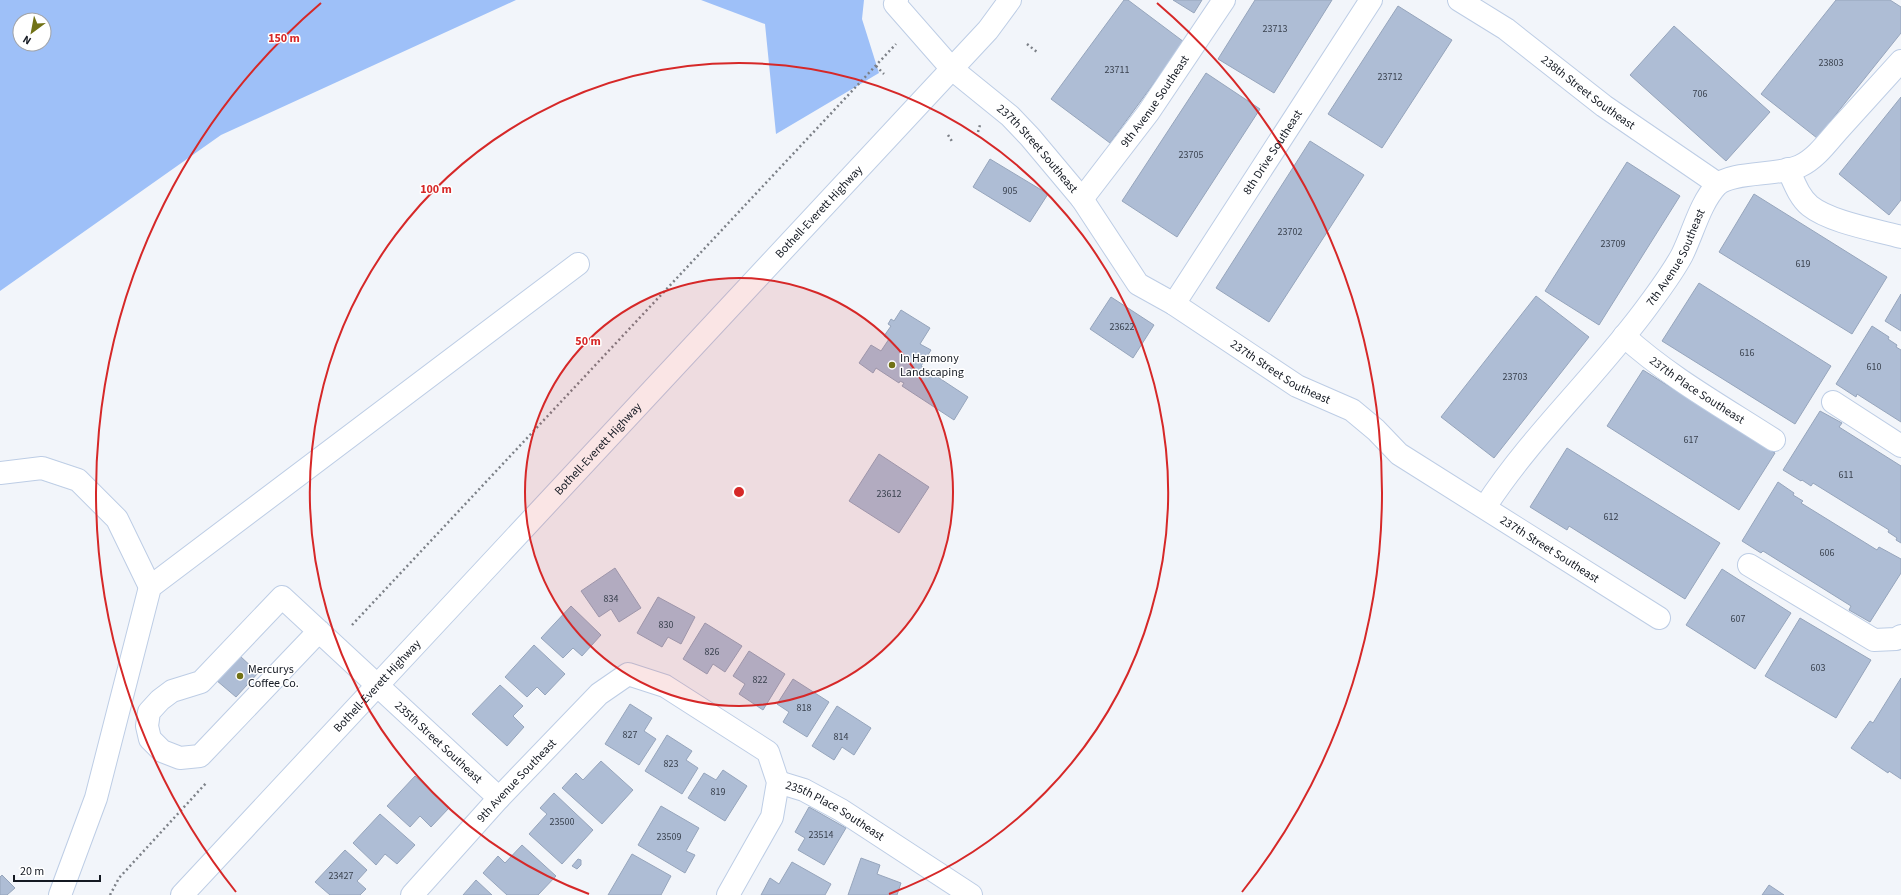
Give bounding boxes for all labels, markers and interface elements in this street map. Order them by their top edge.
north arrow [12,12,52,52]
house number: 23713 [1263,22,1287,36]
text: 150 m [268,30,300,47]
text: N [20,32,34,48]
street label: 238th Street Southeast [1537,51,1639,133]
street label: 9th Avenue Southeast [1116,52,1193,151]
house number: 23803 [1819,56,1843,70]
house number: 23711 [1105,63,1129,77]
house number: 23712 [1378,70,1402,84]
house number: 706 [1693,87,1707,101]
street label: 237th Street Southeast [993,100,1082,196]
street label: 8th Drive Southeast [1239,106,1306,198]
house number: 23705 [1179,148,1203,162]
street label: Bothell-Everett Highway [771,161,867,262]
text: 100 m [420,181,452,198]
house number: 905 [1003,184,1017,198]
street label: 7th Avenue Southeast [1642,206,1709,310]
house number: 23702 [1278,225,1302,239]
house number: 23709 [1601,237,1625,251]
house number: 619 [1796,257,1810,271]
house number: 23622 [1110,320,1134,334]
text: 50 m [575,333,601,350]
street label: 237th Street Southeast [1227,335,1333,408]
house number: 616 [1740,346,1754,360]
place label: In Harmony Landscaping [900,350,964,381]
street label: 237th Place Southeast [1646,352,1748,428]
marker: In Harmony Landscaping [887,360,897,370]
house number: 610 [1867,360,1881,374]
house number: 23703 [1503,370,1527,384]
street label: Bothell-Everett Highway [550,398,646,499]
house number: 617 [1684,433,1698,447]
house number: 611 [1839,468,1853,482]
centre of rings [732,485,746,499]
house number: 23612 [877,487,901,501]
house number: 612 [1604,510,1618,524]
street label: 237th Street Southeast [1497,511,1603,587]
house number: 606 [1820,546,1834,560]
house number: 834 [604,592,618,606]
house number: 607 [1731,612,1745,626]
house number: 830 [659,618,673,632]
street label: Bothell-Everett Highway [329,635,425,736]
house number: 826 [705,645,719,659]
place label: Mercurys Coffee Co. [248,661,299,692]
house number: 603 [1811,661,1825,675]
marker: Mercurys Coffee Co. [235,671,245,681]
house number: 822 [753,673,767,687]
street label: 235th Street Southeast [391,697,486,787]
house number: 818 [797,701,811,715]
house number: 827 [623,728,637,742]
house number: 814 [834,730,848,744]
street label: 9th Avenue Southeast [473,735,560,826]
house number: 823 [664,757,678,771]
street label: 235th Place Southeast [784,776,888,845]
house number: 819 [711,785,725,799]
house number: 23500 [550,815,574,829]
house number: 23514 [809,828,833,842]
house number: 23509 [657,830,681,844]
scale bar [14,857,100,883]
text: 20 m [20,863,44,880]
house number: 23427 [329,869,353,883]

